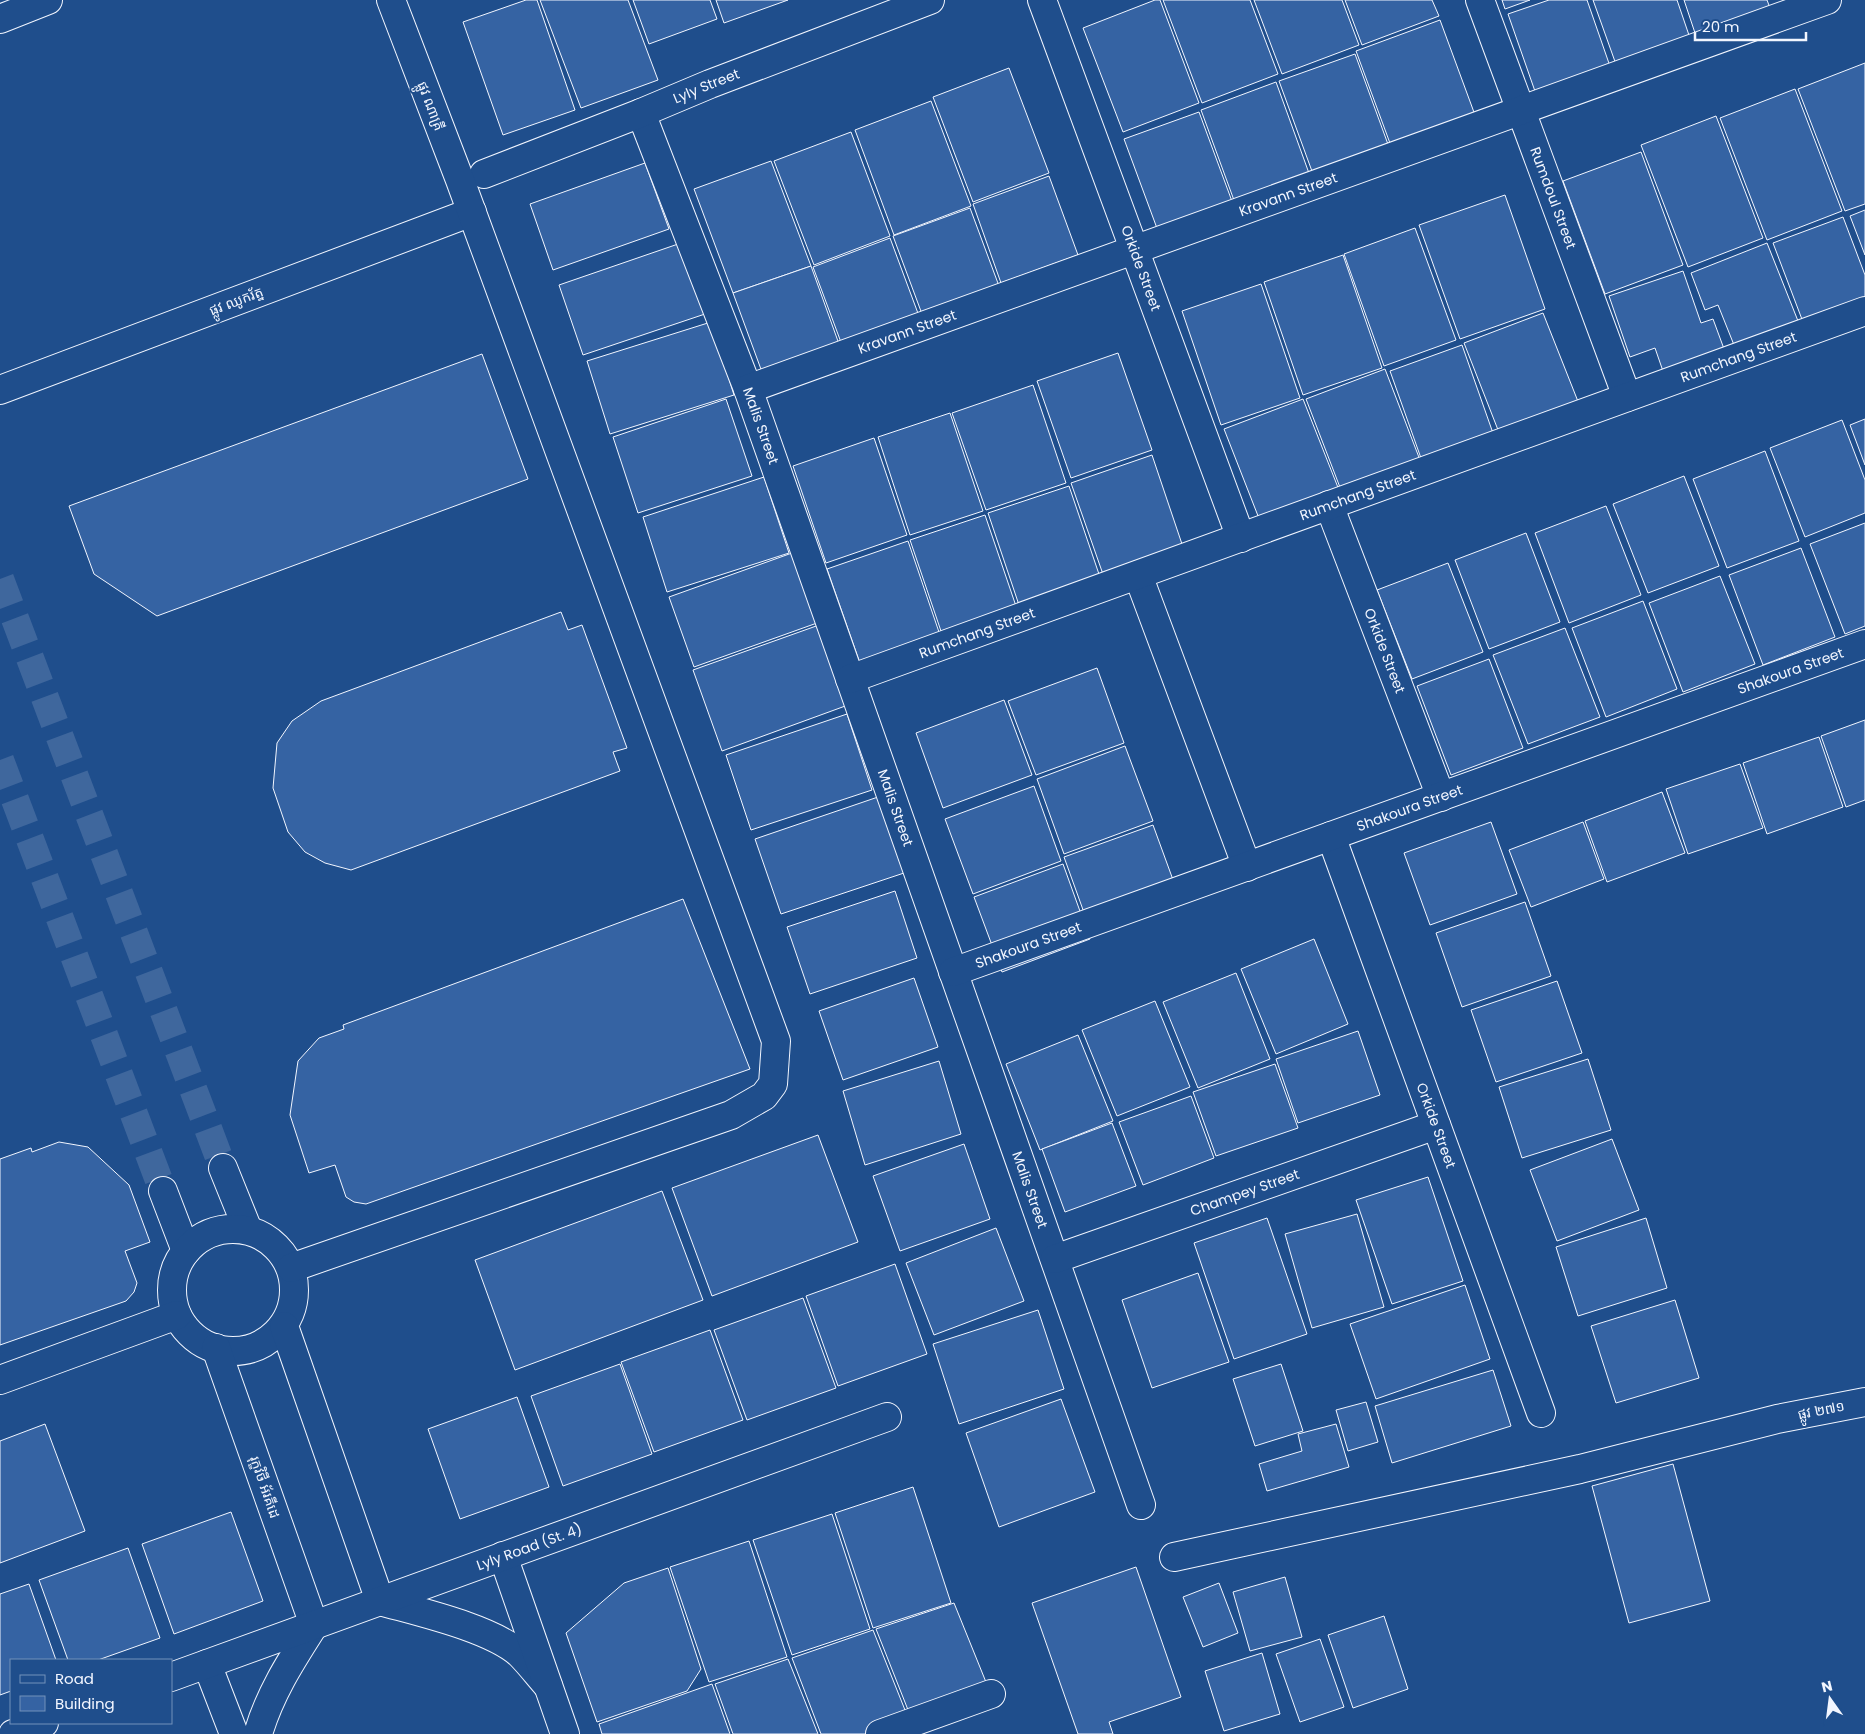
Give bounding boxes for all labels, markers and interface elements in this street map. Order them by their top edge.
scale bar [1695,10,1806,42]
text: 20 m [1702,16,1740,37]
street label: Lyly Street [670,64,742,108]
street label: ផ្លូវ ណាគ្រី [410,78,450,134]
street label: Rumdoul Street [1525,144,1581,252]
street label: Kravann Street [1236,167,1340,221]
street label: Orkide Street [1116,223,1166,314]
street label: ផ្លូវ ឈូករ័ត្ន [206,282,267,322]
street label: Kravann Street [855,305,959,359]
street label: Rumchang Street [1678,327,1799,387]
street label: Malis Street [738,384,784,467]
street label: Rumchang Street [1297,465,1418,525]
street label: Rumchang Street [916,603,1038,663]
street label: Orkide Street [1359,605,1410,696]
street label: Shakoura Street [1735,643,1846,699]
street label: Malis Street [873,766,918,849]
street label: Shakoura Street [1354,780,1465,836]
street label: Shakoura Street [973,917,1084,973]
street label: Orkide Street [1412,1080,1461,1171]
street label: Malis Street [1007,1148,1053,1231]
street label: Champey Street [1187,1164,1302,1221]
street label: ផ្លូវ ២៧១ [1796,1396,1847,1426]
street label: រុក្ខវិថី អ័រគីដេ [245,1453,285,1521]
street label: Lyly Road (St. 4) [474,1519,585,1575]
legend [10,1659,172,1724]
text: Road [55,1668,94,1689]
north arrow [1805,1674,1855,1724]
text: N [1819,1675,1834,1697]
text: Building [55,1693,115,1714]

